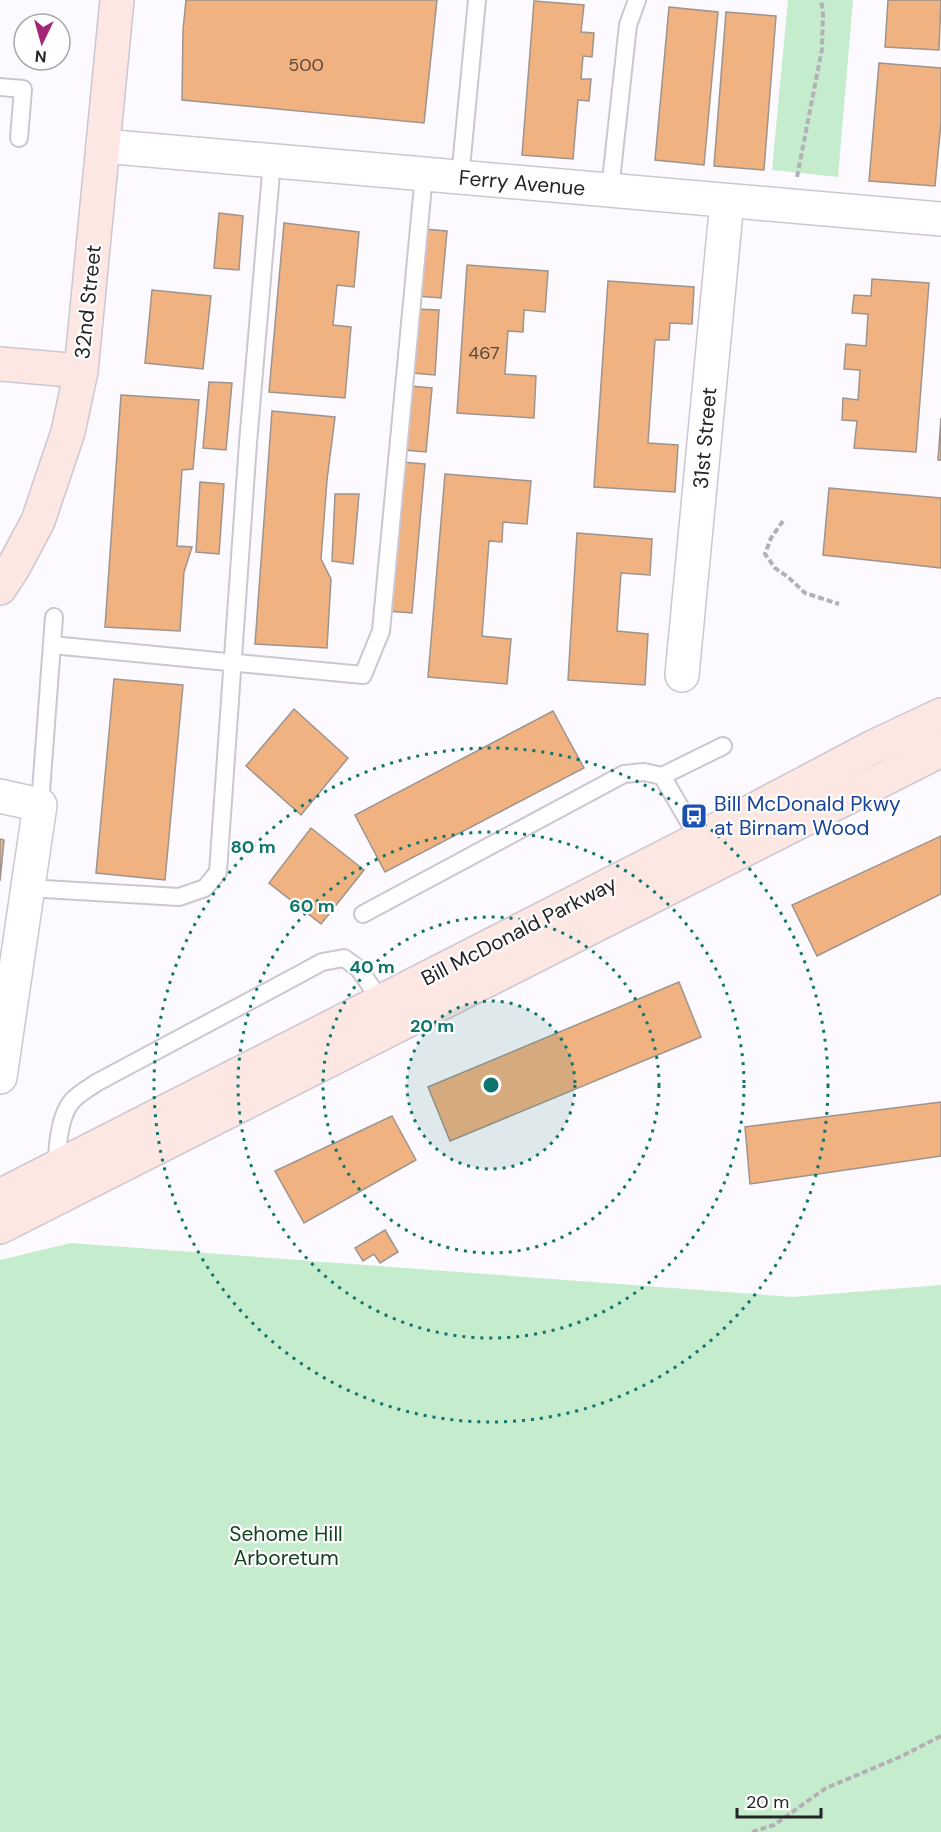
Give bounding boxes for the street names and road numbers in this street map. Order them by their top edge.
street label: Ferry Avenue [458,164,586,202]
street label: 32nd Street [68,243,108,361]
street label: 31st Street [687,386,723,490]
street label: Bill McDonald Parkway [416,869,622,993]

